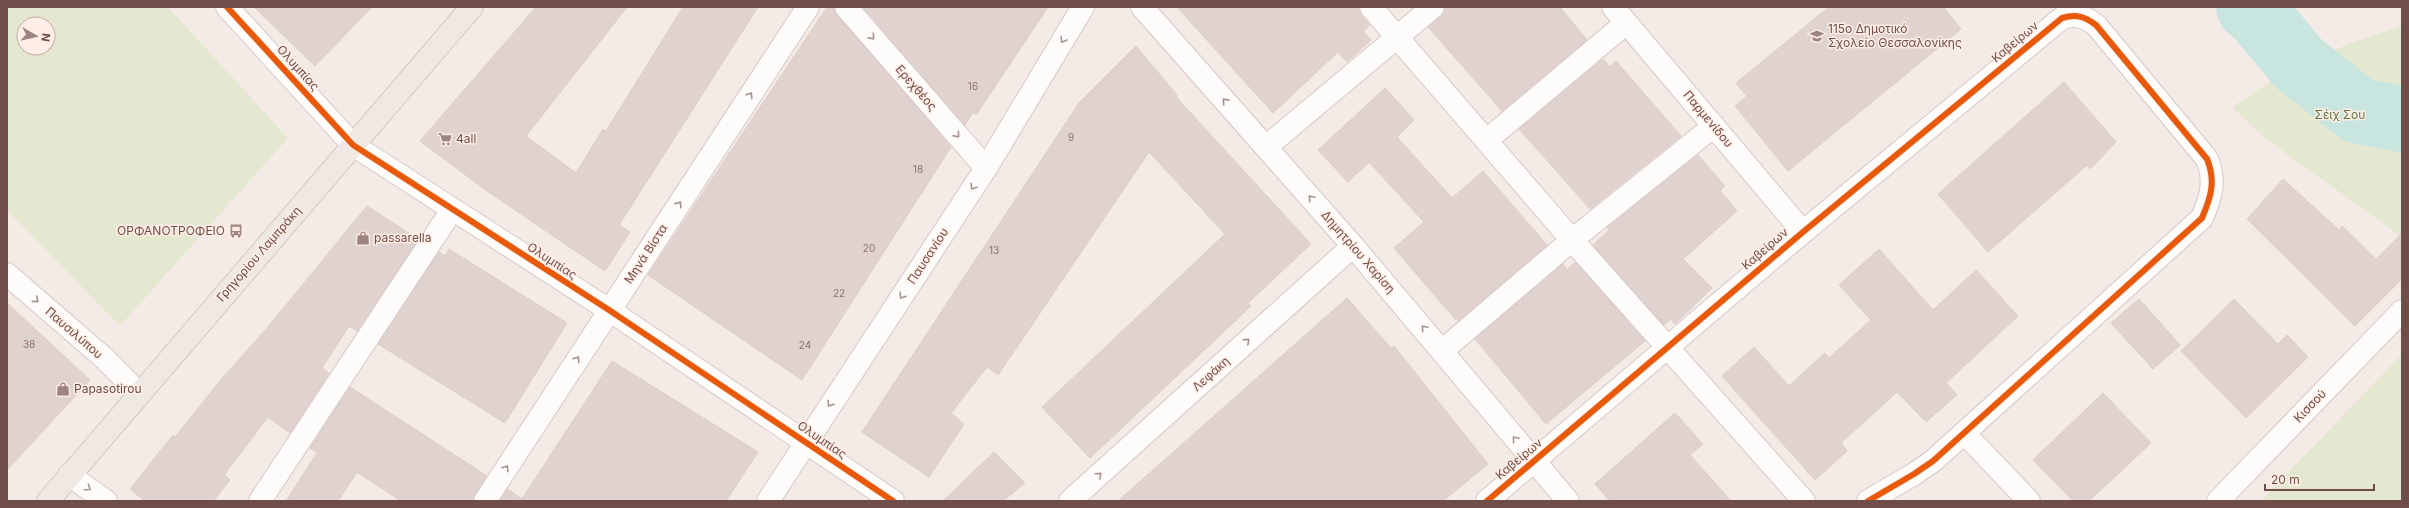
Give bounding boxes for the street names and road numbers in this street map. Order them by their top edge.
street label: Καβείρων [1988,18,2041,66]
street label: Ολυμπίας [274,42,323,94]
street label: Ερεχθέος [892,62,940,114]
street label: Παρμενίδου [1680,87,1736,150]
street label: Γρηγορίου Λαμπράκη [213,203,304,304]
street label: Δημητρίου Χαρίση [1318,207,1398,296]
street label: Μηνά Βίστα [621,221,670,286]
street label: Καβείρων [1738,224,1791,273]
street label: Παυσανίου [904,225,951,287]
street label: Ολυμπίας [525,239,580,282]
street label: Παυσιλύπου [43,304,106,362]
street label: Λεφάκη [1189,353,1232,394]
street label: Κισσού [2290,386,2329,425]
street label: Ολυμπίας [795,418,850,462]
street label: Καβείρων [1492,435,1545,483]

